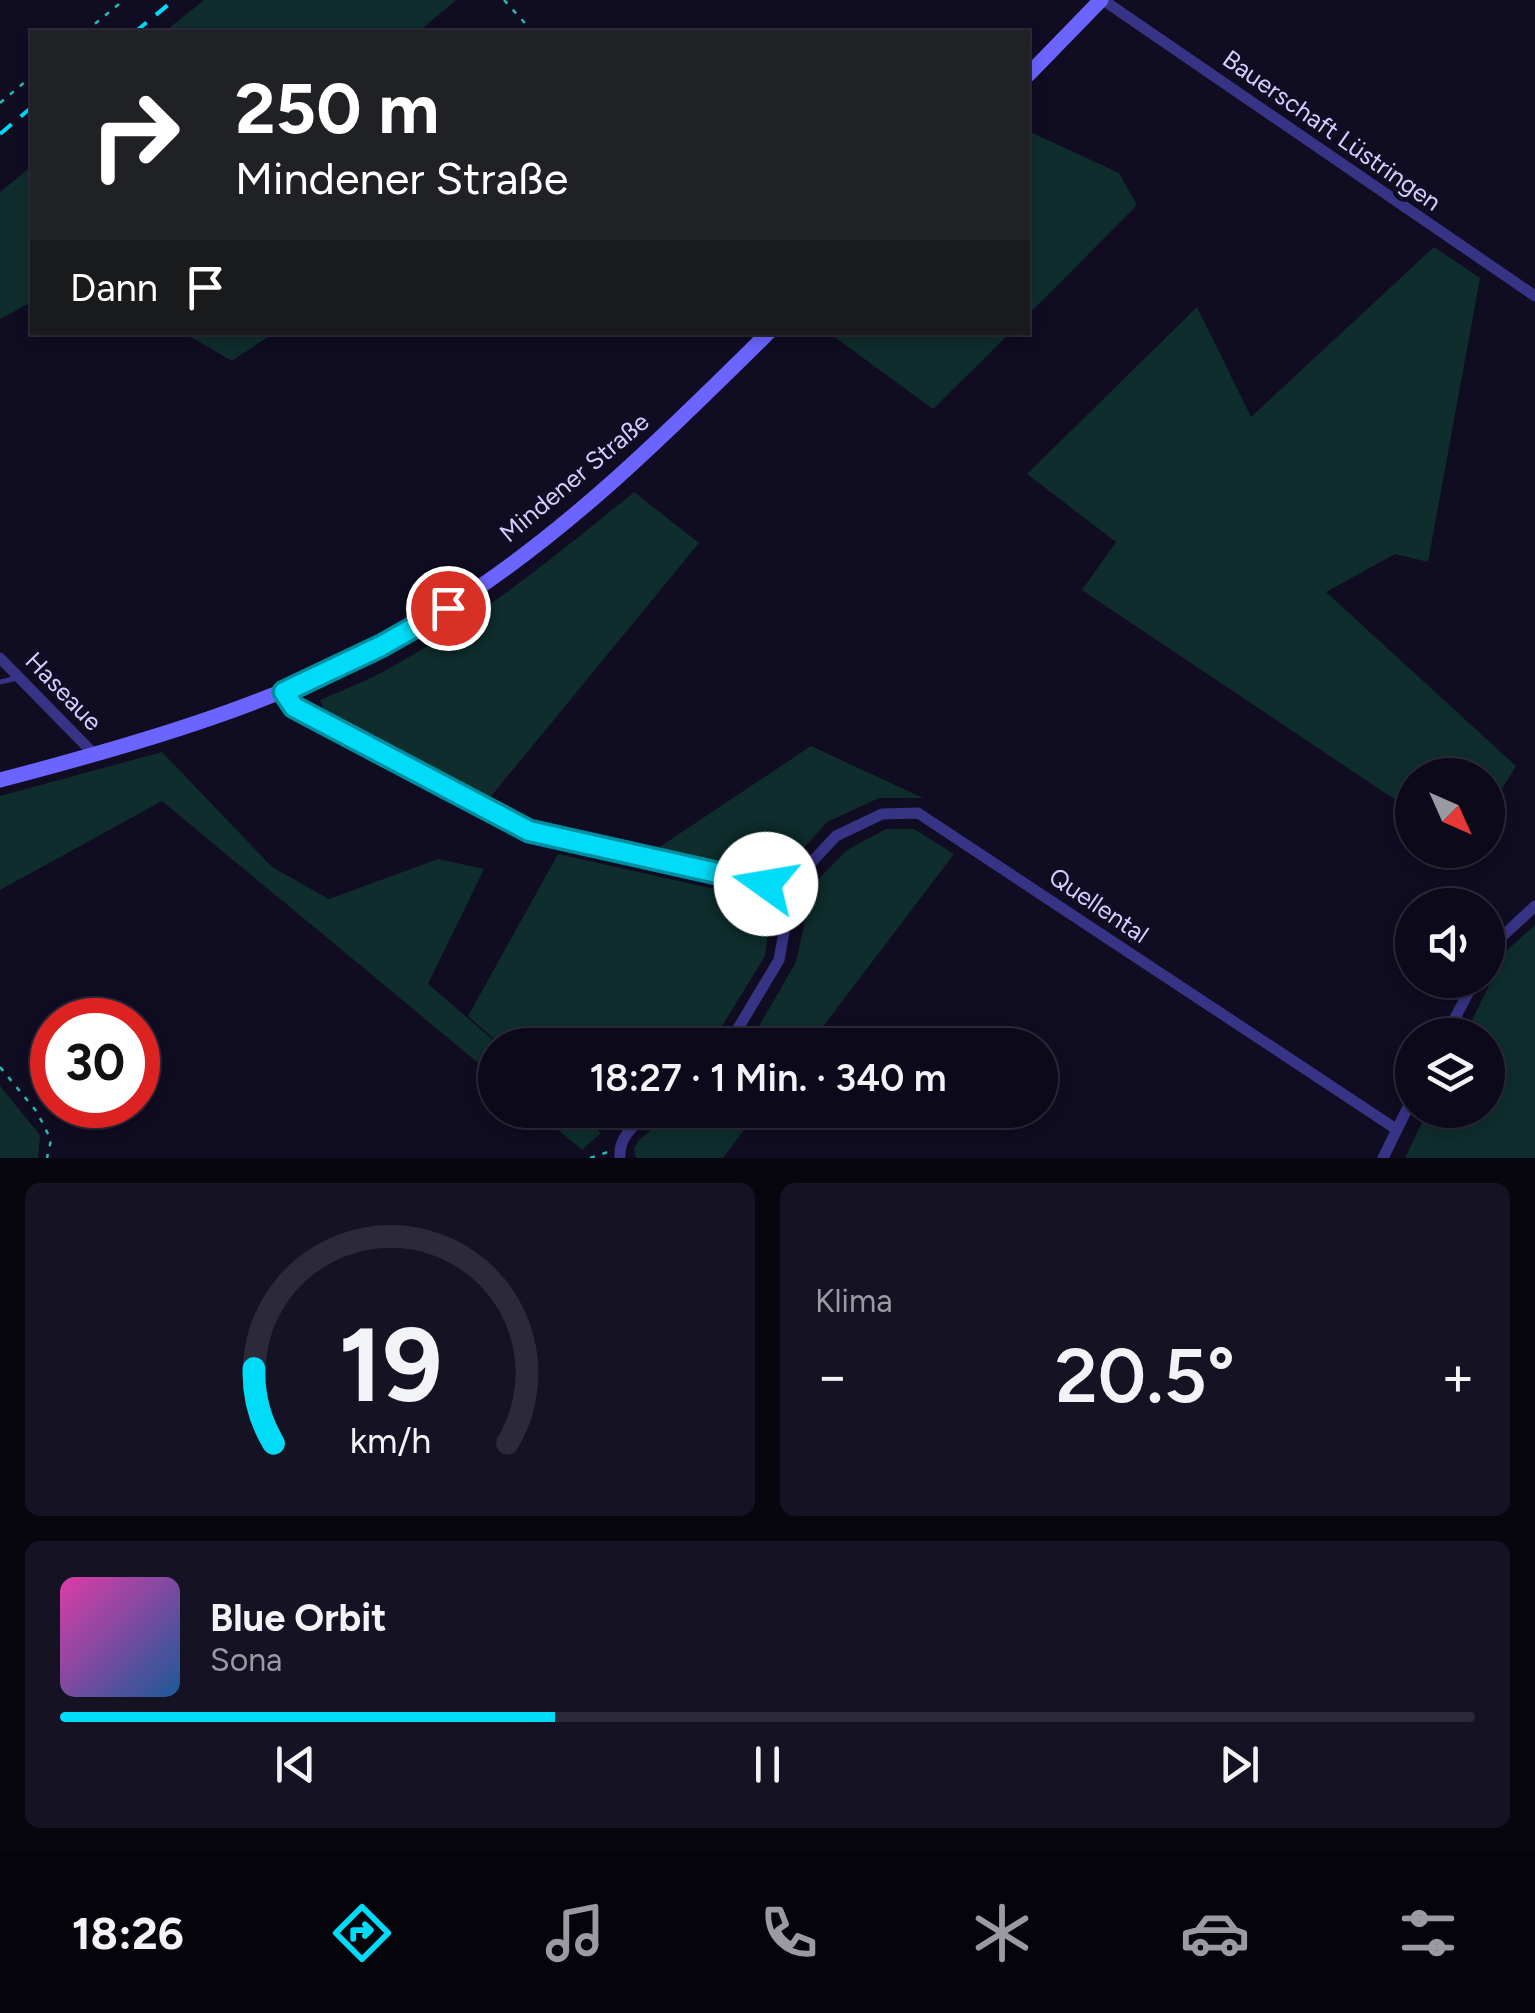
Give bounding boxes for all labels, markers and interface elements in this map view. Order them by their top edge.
street label: Bauerschaft Lüstringen [1217,43,1447,217]
text: 250 m [235,66,439,151]
icon: right [70,70,200,200]
text: Mindener Straße [235,151,568,205]
icon: arrive [178,260,233,315]
text: Dann [70,265,158,311]
street label: Mindener Straße [493,406,655,548]
pin [406,566,491,651]
icon: arrive [421,581,476,636]
street label: Haseaue [19,646,109,736]
north arrow [1395,758,1505,868]
map controls [1395,758,1505,1128]
position arrow [714,832,818,936]
street label: Quellental [1044,861,1154,949]
button: sound [1395,888,1505,998]
speed limit sign: 30 [30,998,160,1128]
button: layers [1395,1018,1505,1128]
text: 18:27 · 1 Min. · 340 m [589,1055,947,1101]
text: Klima [815,1282,893,1320]
text: 19 [338,1302,442,1427]
text: 20.5° [1055,1331,1235,1421]
text: − [815,1343,849,1409]
text: + [1441,1343,1475,1409]
text: km/h [349,1419,431,1462]
text: Blue Orbit [210,1595,386,1641]
text: Sona [210,1641,282,1679]
icon: previous [268,1737,323,1792]
icon: pause [740,1737,795,1792]
icon: next [1212,1737,1267,1792]
icon: directions [327,1898,397,1968]
icon: music [540,1898,610,1968]
icon: phone [754,1898,824,1968]
icon: climate [967,1898,1037,1968]
icon: car [1180,1898,1250,1968]
icon: filters [1393,1898,1463,1968]
text: 18:26 [72,1906,184,1960]

